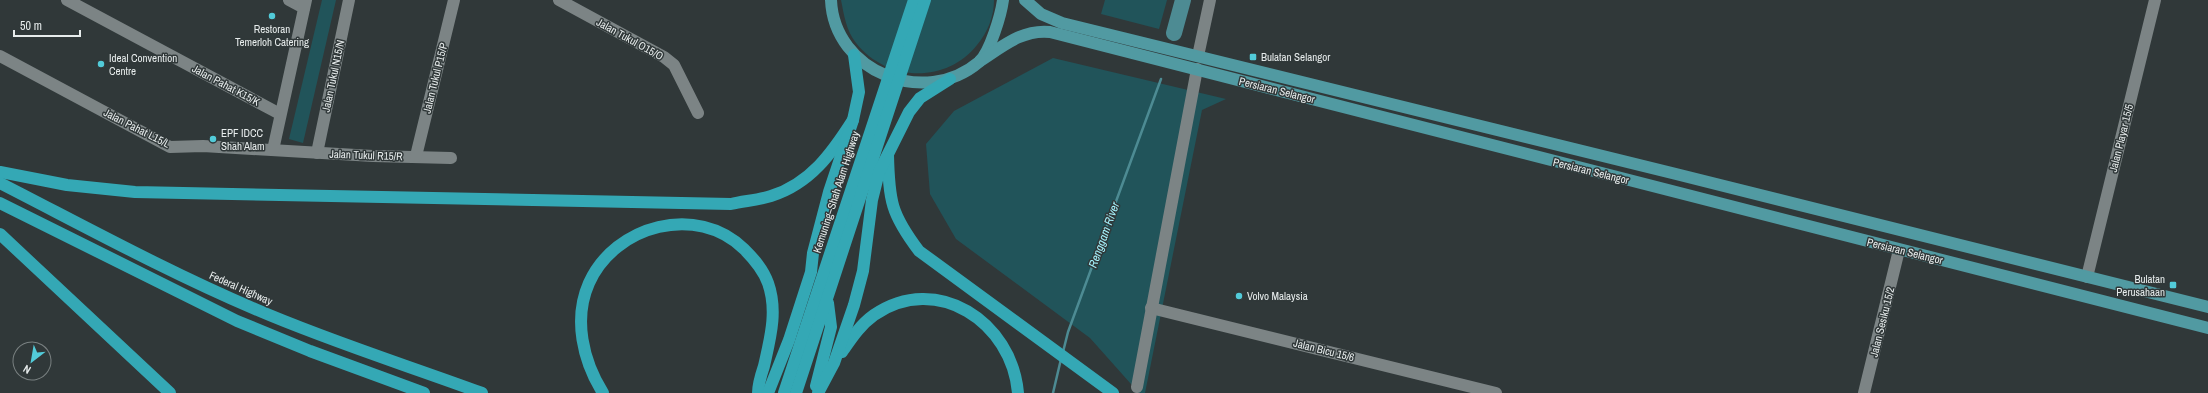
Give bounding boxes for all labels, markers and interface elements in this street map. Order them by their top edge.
marker: Restoran Temerloh Catering [267,11,277,21]
scale bar [14,12,80,38]
street label: Jalan Tukul O15/O [594,15,666,63]
text: 50 m [20,18,42,34]
place label: Restoran Temerloh Catering [235,22,309,49]
street label: Jalan Tukul N15/N [319,39,347,113]
street label: Jalan Tukul P15/P [419,41,451,115]
place label: Bulatan Selangor [1261,50,1330,64]
place label: Ideal Convention Centre [109,51,177,78]
marker: Bulatan Selangor [1248,52,1258,62]
marker: Ideal Convention Centre [96,59,106,69]
street label: Jalan Pahat K15/K [190,61,262,109]
street label: Persiaran Selangor [1238,74,1316,106]
street label: Jalan Playar 15/5 [2106,102,2136,174]
street label: Jalan Pahat L15/L [101,105,173,151]
place label: EPF IDCC Shah Alam [221,126,265,153]
street label: Kemuning–Shah Alam Highway [810,129,862,255]
marker: EPF IDCC Shah Alam [208,134,218,144]
street label: Jalan Tukul R15/R [329,147,403,163]
street label: Persiaran Selangor [1552,155,1630,187]
water label: Renggam River [1085,199,1124,270]
street label: Persiaran Selangor [1866,235,1944,267]
street label: Federal Highway [207,268,275,308]
place label: Bulatan Perusahaan [2116,272,2165,299]
marker: Bulatan Perusahaan [2168,280,2178,290]
street label: Jalan Sesiku 15/2 [1867,286,1897,358]
place label: Volvo Malaysia [1247,289,1308,303]
marker: Volvo Malaysia [1234,291,1244,301]
street label: Jalan Bicu 15/6 [1292,336,1356,364]
north arrow [12,341,52,381]
text: N [20,362,33,377]

